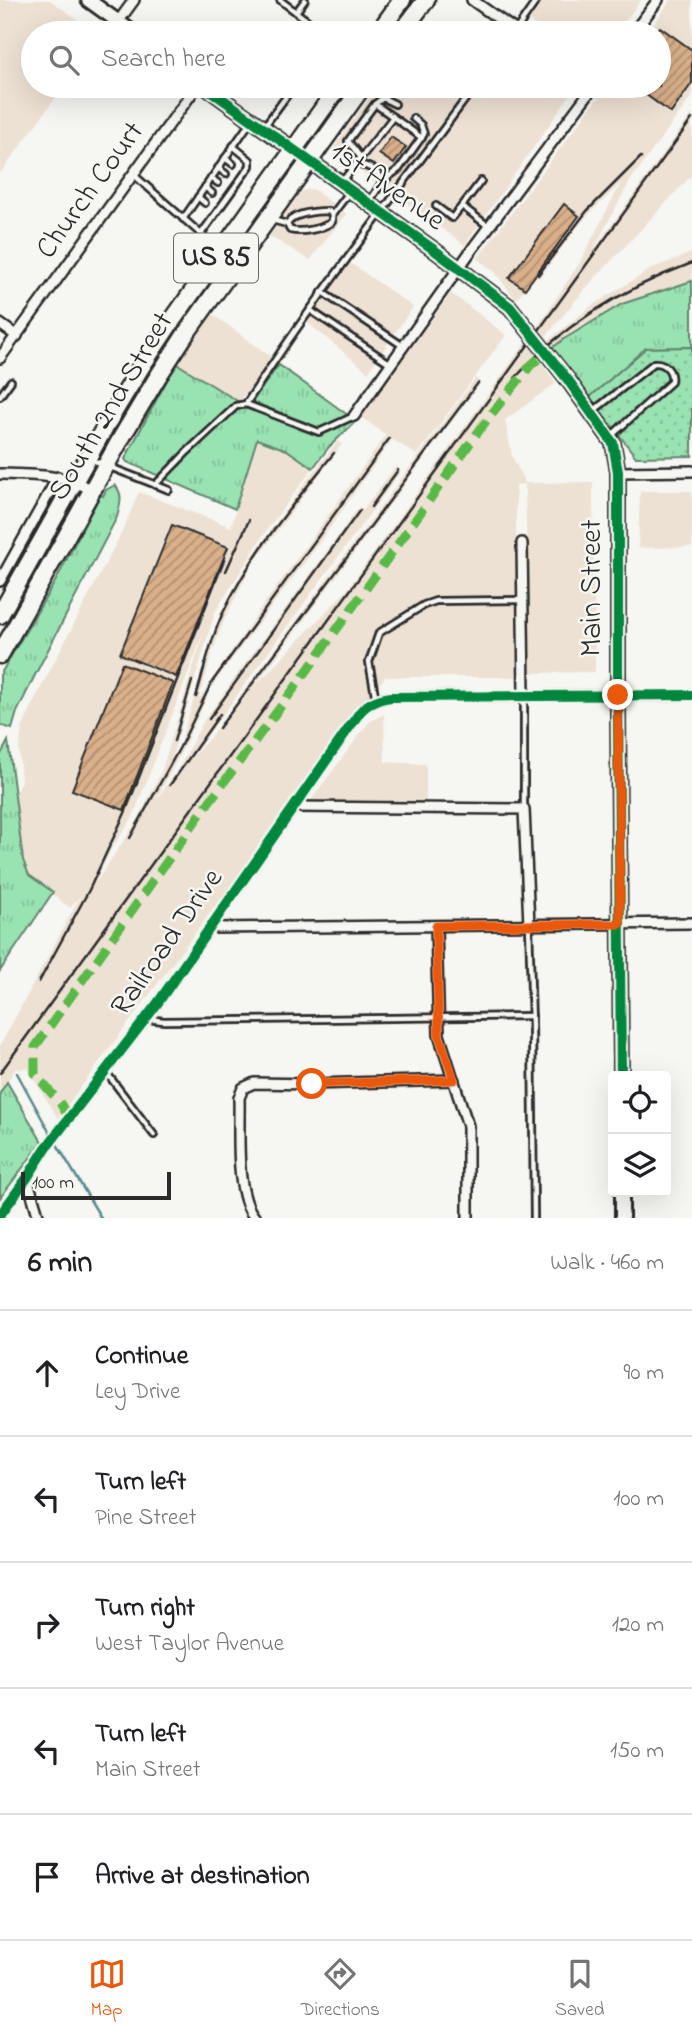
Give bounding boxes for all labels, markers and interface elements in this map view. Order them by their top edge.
search box [21,21,671,98]
icon: search [45,41,83,79]
text: Search here [101,41,226,79]
street label: Church Court [26,113,156,269]
street label: 1st Avenue [320,131,454,243]
road number: US 85 [174,233,258,282]
street label: South 2nd Street [38,304,186,510]
street label: Main Street [571,519,615,657]
route end [602,679,633,710]
street label: Railroad Drive [101,860,235,1026]
route start [296,1068,327,1099]
map controls [608,1071,671,1197]
button: locate [608,1071,671,1134]
button: layers [608,1134,671,1197]
scale bar [21,1169,172,1201]
text: 100 m [32,1170,74,1197]
text: 6 min [28,1242,92,1286]
text: Walk · 460 m [550,1247,664,1280]
text: Continue [95,1338,188,1376]
icon: ahead [28,1354,66,1392]
text: 90 m [624,1357,664,1390]
text: Ley Drive [95,1376,180,1409]
text: Turn left [95,1464,186,1502]
icon: left [28,1480,66,1518]
text: 100 m [613,1483,664,1516]
text: Pine Street [95,1502,196,1535]
text: Turn right [95,1590,195,1628]
icon: right [28,1606,66,1644]
text: 120 m [612,1609,664,1642]
text: West Taylor Avenue [95,1628,284,1661]
text: Turn left [95,1716,186,1754]
icon: left [28,1732,66,1770]
text: 150 m [610,1735,664,1768]
text: Main Street [95,1754,201,1787]
icon: arrive [28,1858,66,1896]
text: Arrive at destination [95,1858,310,1896]
tab: Map [88,1955,126,2024]
tab: Directions [301,1955,380,2024]
tab: Saved [555,1955,604,2024]

